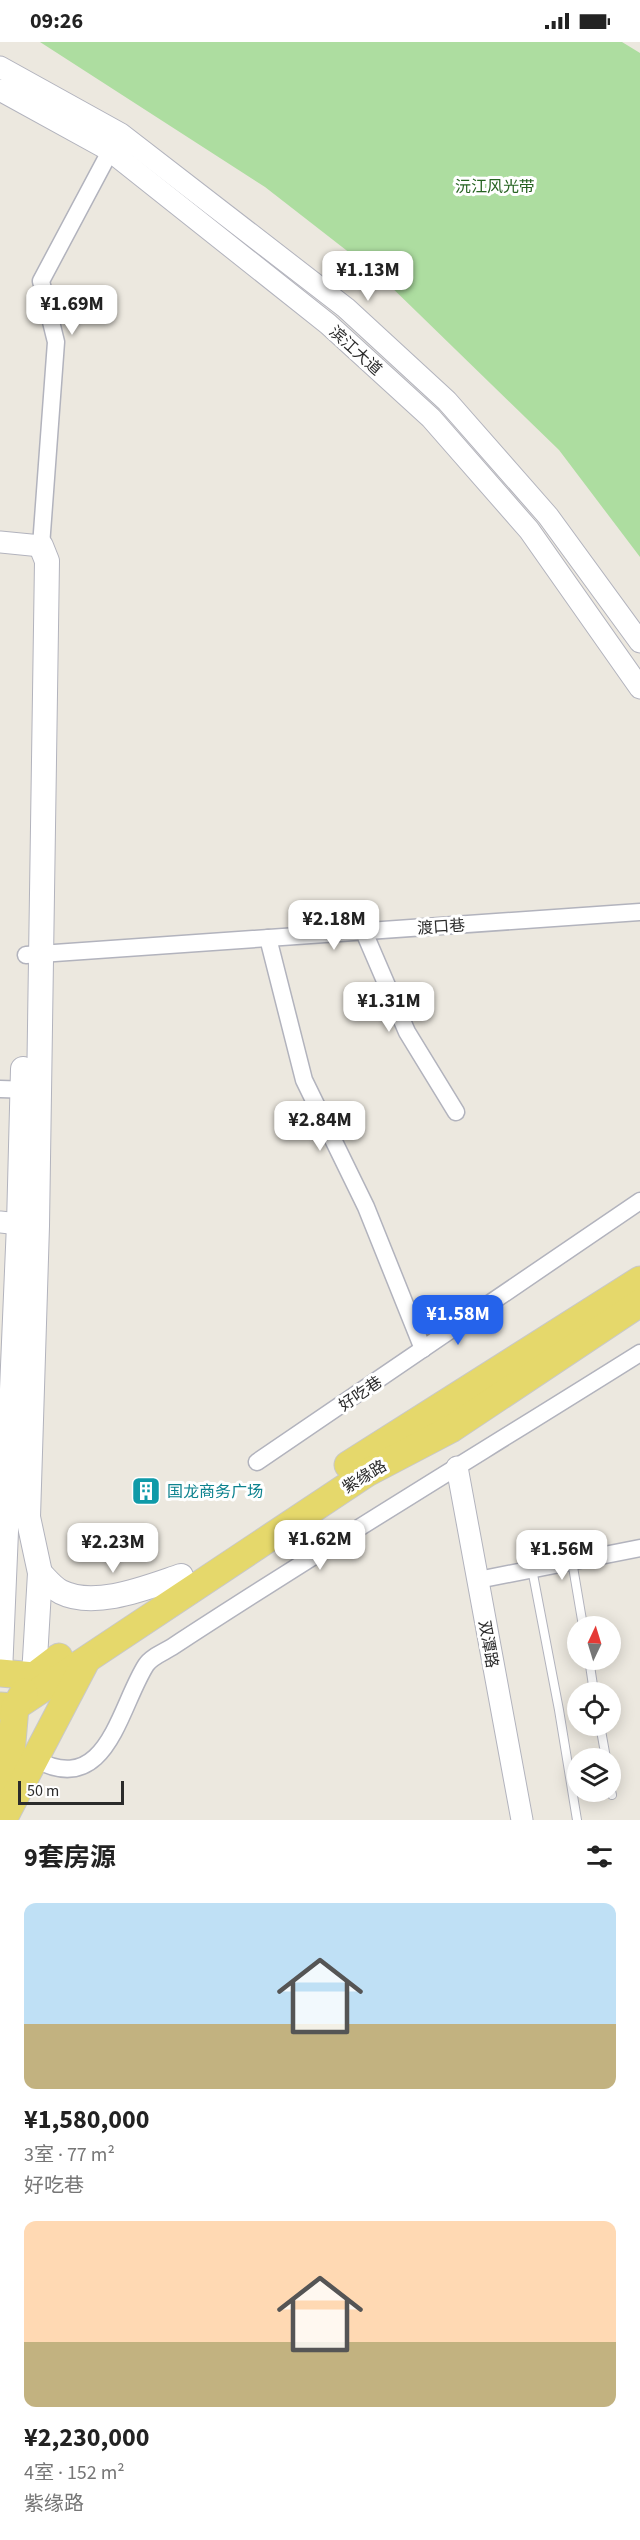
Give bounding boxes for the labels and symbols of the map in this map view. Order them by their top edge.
park label: 沅江风光带 [455,176,535,198]
pin: ¥1.13M [319,251,417,302]
pin: ¥1.69M [23,285,121,336]
street label: 滨江大道 [324,321,386,380]
pin: ¥2.18M [285,900,383,951]
street label: 渡口巷 [416,914,466,940]
pin: ¥1.31M [340,982,438,1033]
pin: ¥2.84M [271,1101,369,1152]
pin: ¥1.58M [409,1295,507,1346]
street label: 好吃巷 [335,1371,387,1416]
street label: 紫缘路 [338,1455,391,1499]
building icon: 国龙商务广场 [130,1475,162,1507]
place label: 国龙商务广场 [167,1481,263,1503]
pin: ¥1.62M [271,1520,369,1571]
pin: ¥2.23M [64,1523,162,1574]
pin: ¥1.56M [513,1530,611,1581]
north arrow [567,1616,621,1670]
street label: 双潭路 [473,1619,503,1670]
scale bar [18,1778,124,1806]

